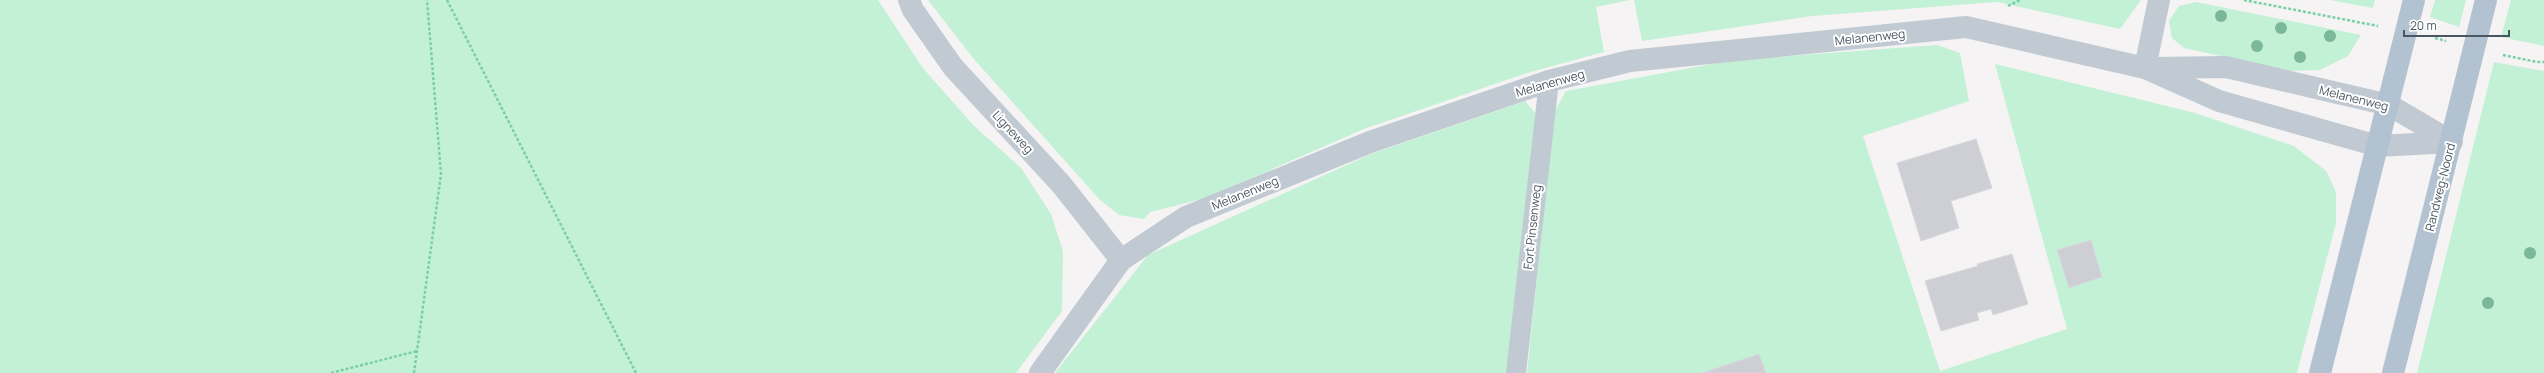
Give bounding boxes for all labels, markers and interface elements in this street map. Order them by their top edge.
scale bar [2404,12,2509,38]
text: 20 m [2410,17,2437,34]
street label: Melanenweg [1834,25,1906,49]
street label: Melanenweg [1514,65,1586,101]
street label: Melanenweg [2318,81,2390,115]
street label: Ligneweg [989,107,1037,157]
street label: Randweg-Noord [2421,141,2459,233]
street label: Melanenweg [1209,172,1281,214]
street label: Fort Pinsenweg [1519,184,1545,270]

